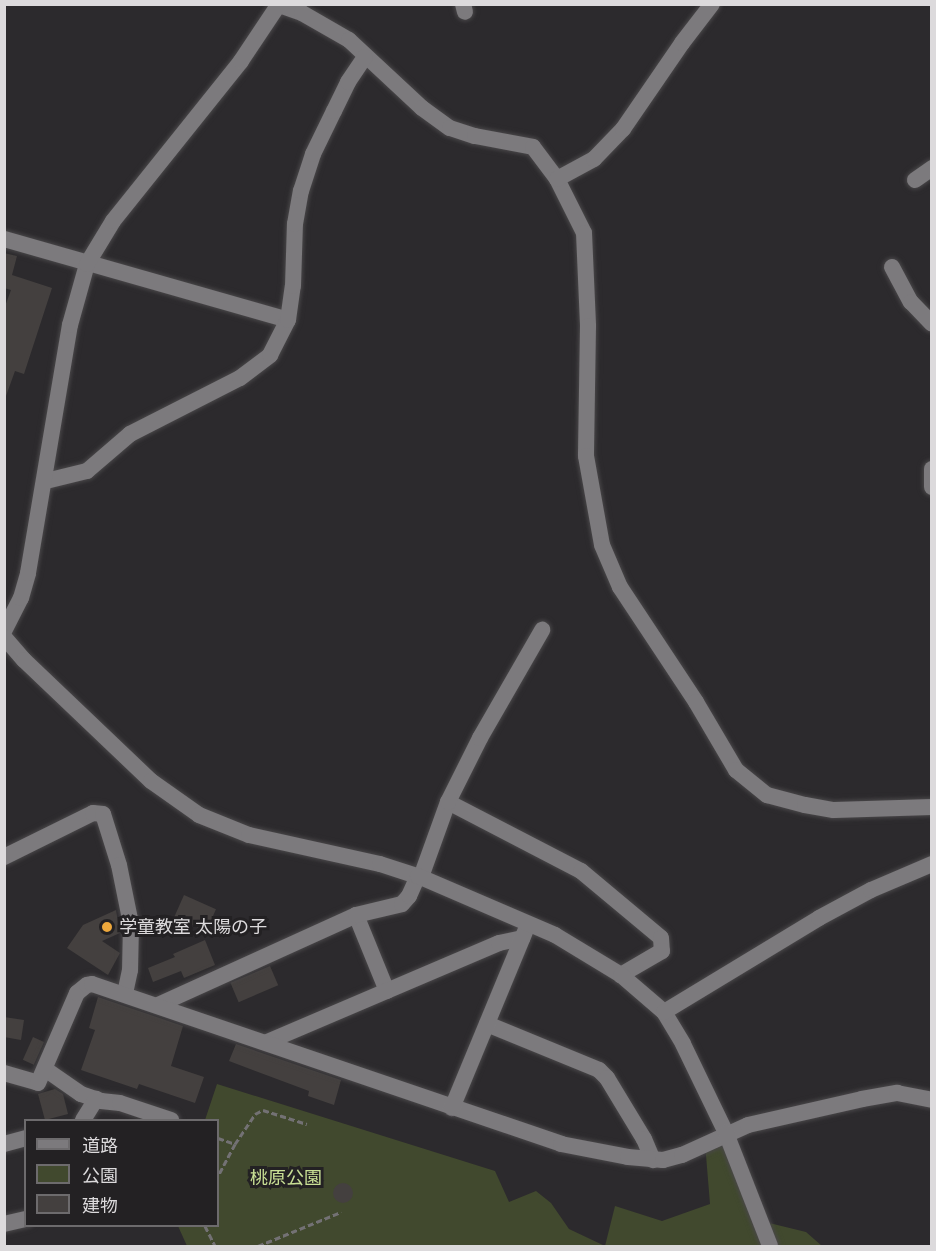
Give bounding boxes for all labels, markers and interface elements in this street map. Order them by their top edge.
place label: 学童教室 太陽の子 [119,916,267,938]
marker: 学童教室 太陽の子 [100,920,114,934]
legend [24,1119,219,1227]
text: 道路 [82,1135,118,1157]
text: 公園 [82,1165,118,1187]
park label: 桃原公園 [250,1167,322,1189]
text: 建物 [82,1195,118,1217]

